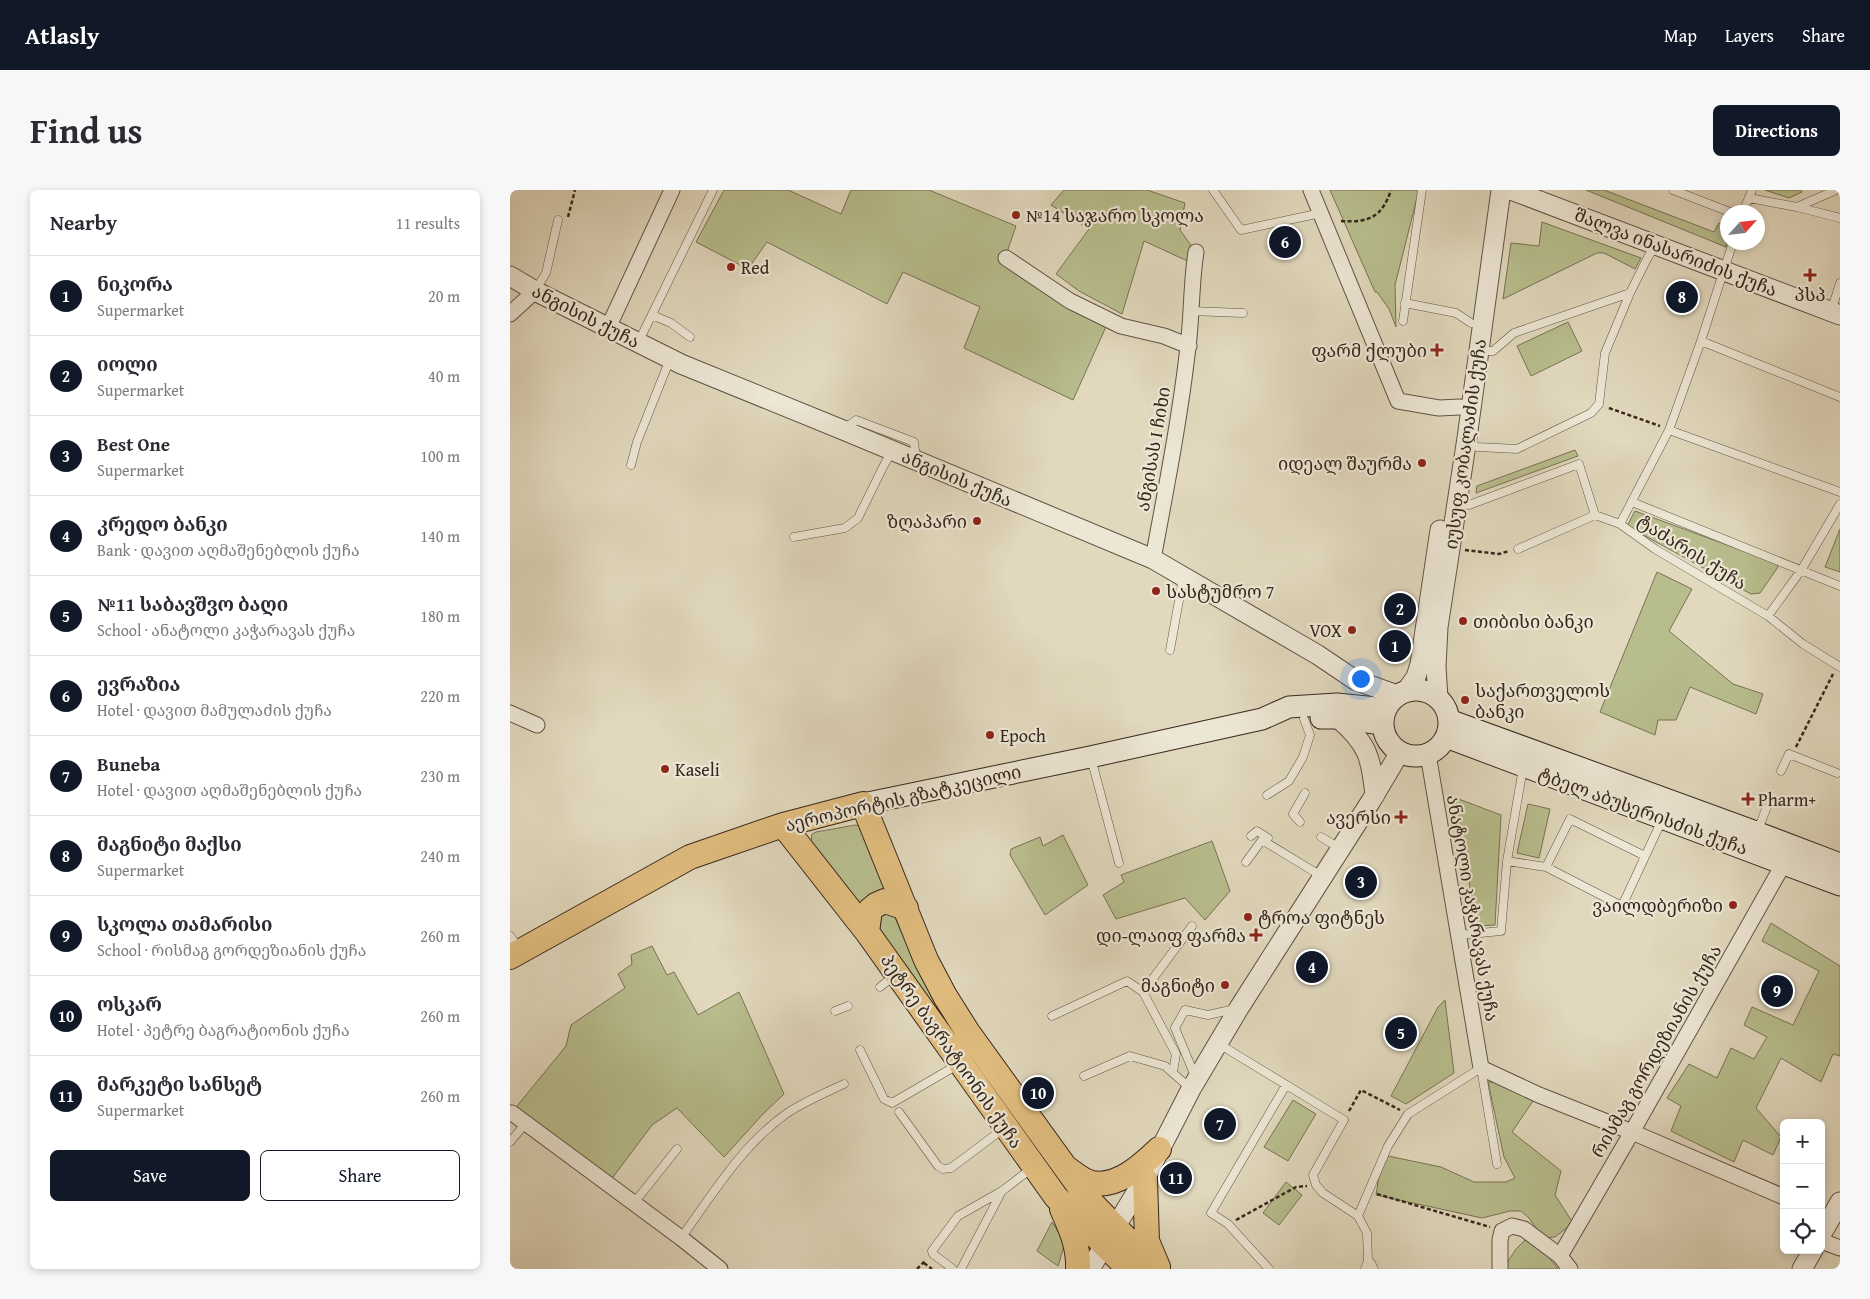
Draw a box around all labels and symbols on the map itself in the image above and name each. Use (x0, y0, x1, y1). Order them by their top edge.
street label: შალვა ინასარიძის ქუჩა (1571, 201, 1781, 303)
place label: №14 საჯარო სკოლა (1026, 202, 1204, 229)
north arrow (1720, 205, 1765, 250)
marker: №14 საჯარო სკოლა (1010, 209, 1022, 221)
pin: 6 (1269, 223, 1301, 261)
place label: Red (741, 254, 770, 281)
marker: Red (725, 261, 737, 273)
marker: პსპ (1804, 269, 1816, 281)
street label: ანგისის ქუჩა (527, 277, 645, 355)
pin: 8 (1666, 278, 1698, 316)
place label: პსპ (1794, 281, 1826, 308)
place label: ფარმ ქლუბი (1311, 337, 1427, 364)
street label: იუსუფ კობალაძის ქუჩა (1437, 337, 1493, 551)
marker: ფარმ ქლუბი (1431, 344, 1443, 356)
street label: ანგისას I ჩიხი (1129, 384, 1177, 514)
street label: ანგისის ქუჩა (898, 443, 1016, 513)
place label: იდეალ შაურმა (1278, 450, 1412, 477)
marker: იდეალ შაურმა (1416, 457, 1428, 469)
place label: ზღაპარი (887, 508, 967, 535)
street label: ტაძარის ქუჩა (1632, 508, 1752, 596)
marker: ზღაპარი (971, 515, 983, 527)
place label: სასტუმრო 7 (1166, 578, 1274, 605)
marker: სასტუმრო 7 (1150, 585, 1162, 597)
pin: 2 (1384, 590, 1416, 628)
place label: თიბისი ბანკი (1473, 608, 1594, 635)
marker: თიბისი ბანკი (1457, 615, 1469, 627)
place label: VOX (1309, 617, 1342, 644)
marker: VOX (1346, 624, 1358, 636)
pin: 1 (1379, 627, 1411, 665)
your location (1348, 666, 1374, 692)
place label: საქართველოს ბანკი (1475, 677, 1610, 725)
marker: საქართველოს ბანკი (1459, 694, 1471, 706)
place label: Epoch (1000, 722, 1046, 749)
marker: Epoch (984, 729, 996, 741)
place label: Kaseli (675, 756, 720, 783)
street label: აეროპორტის გზატკეცილი (782, 758, 1024, 838)
street label: ტბელ აბუსერისძის ქუჩა (1534, 760, 1752, 862)
marker: Kaseli (659, 763, 671, 775)
place label: Pharm+ (1758, 786, 1816, 813)
street label: ანატოლი კაჭარავას ქუჩა (1440, 793, 1506, 1023)
marker: Pharm+ (1742, 793, 1754, 805)
place label: ავერსი (1326, 804, 1391, 831)
marker: ავერსი (1395, 811, 1407, 823)
pin: 3 (1345, 863, 1377, 901)
place label: ვაილდბერიზი (1592, 892, 1723, 919)
marker: ვაილდბერიზი (1727, 899, 1739, 911)
place label: ტროა ფიტნეს (1258, 904, 1385, 931)
marker: ტროა ფიტნეს (1242, 911, 1254, 923)
place label: დი-ლაიფ ფარმა (1096, 922, 1246, 949)
marker: დი-ლაიფ ფარმა (1250, 929, 1262, 941)
street label: რისმაგ გორდეზიანის ქუჩა (1584, 939, 1728, 1163)
street label: პეტრე ბაგრატიონის ქუჩა (874, 948, 1030, 1154)
pin: 4 (1296, 948, 1328, 986)
place label: მაგნიტი (1141, 972, 1215, 999)
pin: 9 (1761, 972, 1793, 1010)
marker: მაგნიტი (1219, 979, 1231, 991)
pin: 5 (1385, 1014, 1417, 1052)
pin: 10 (1022, 1074, 1054, 1112)
pin: 7 (1204, 1105, 1236, 1143)
pin: 11 (1160, 1159, 1192, 1197)

